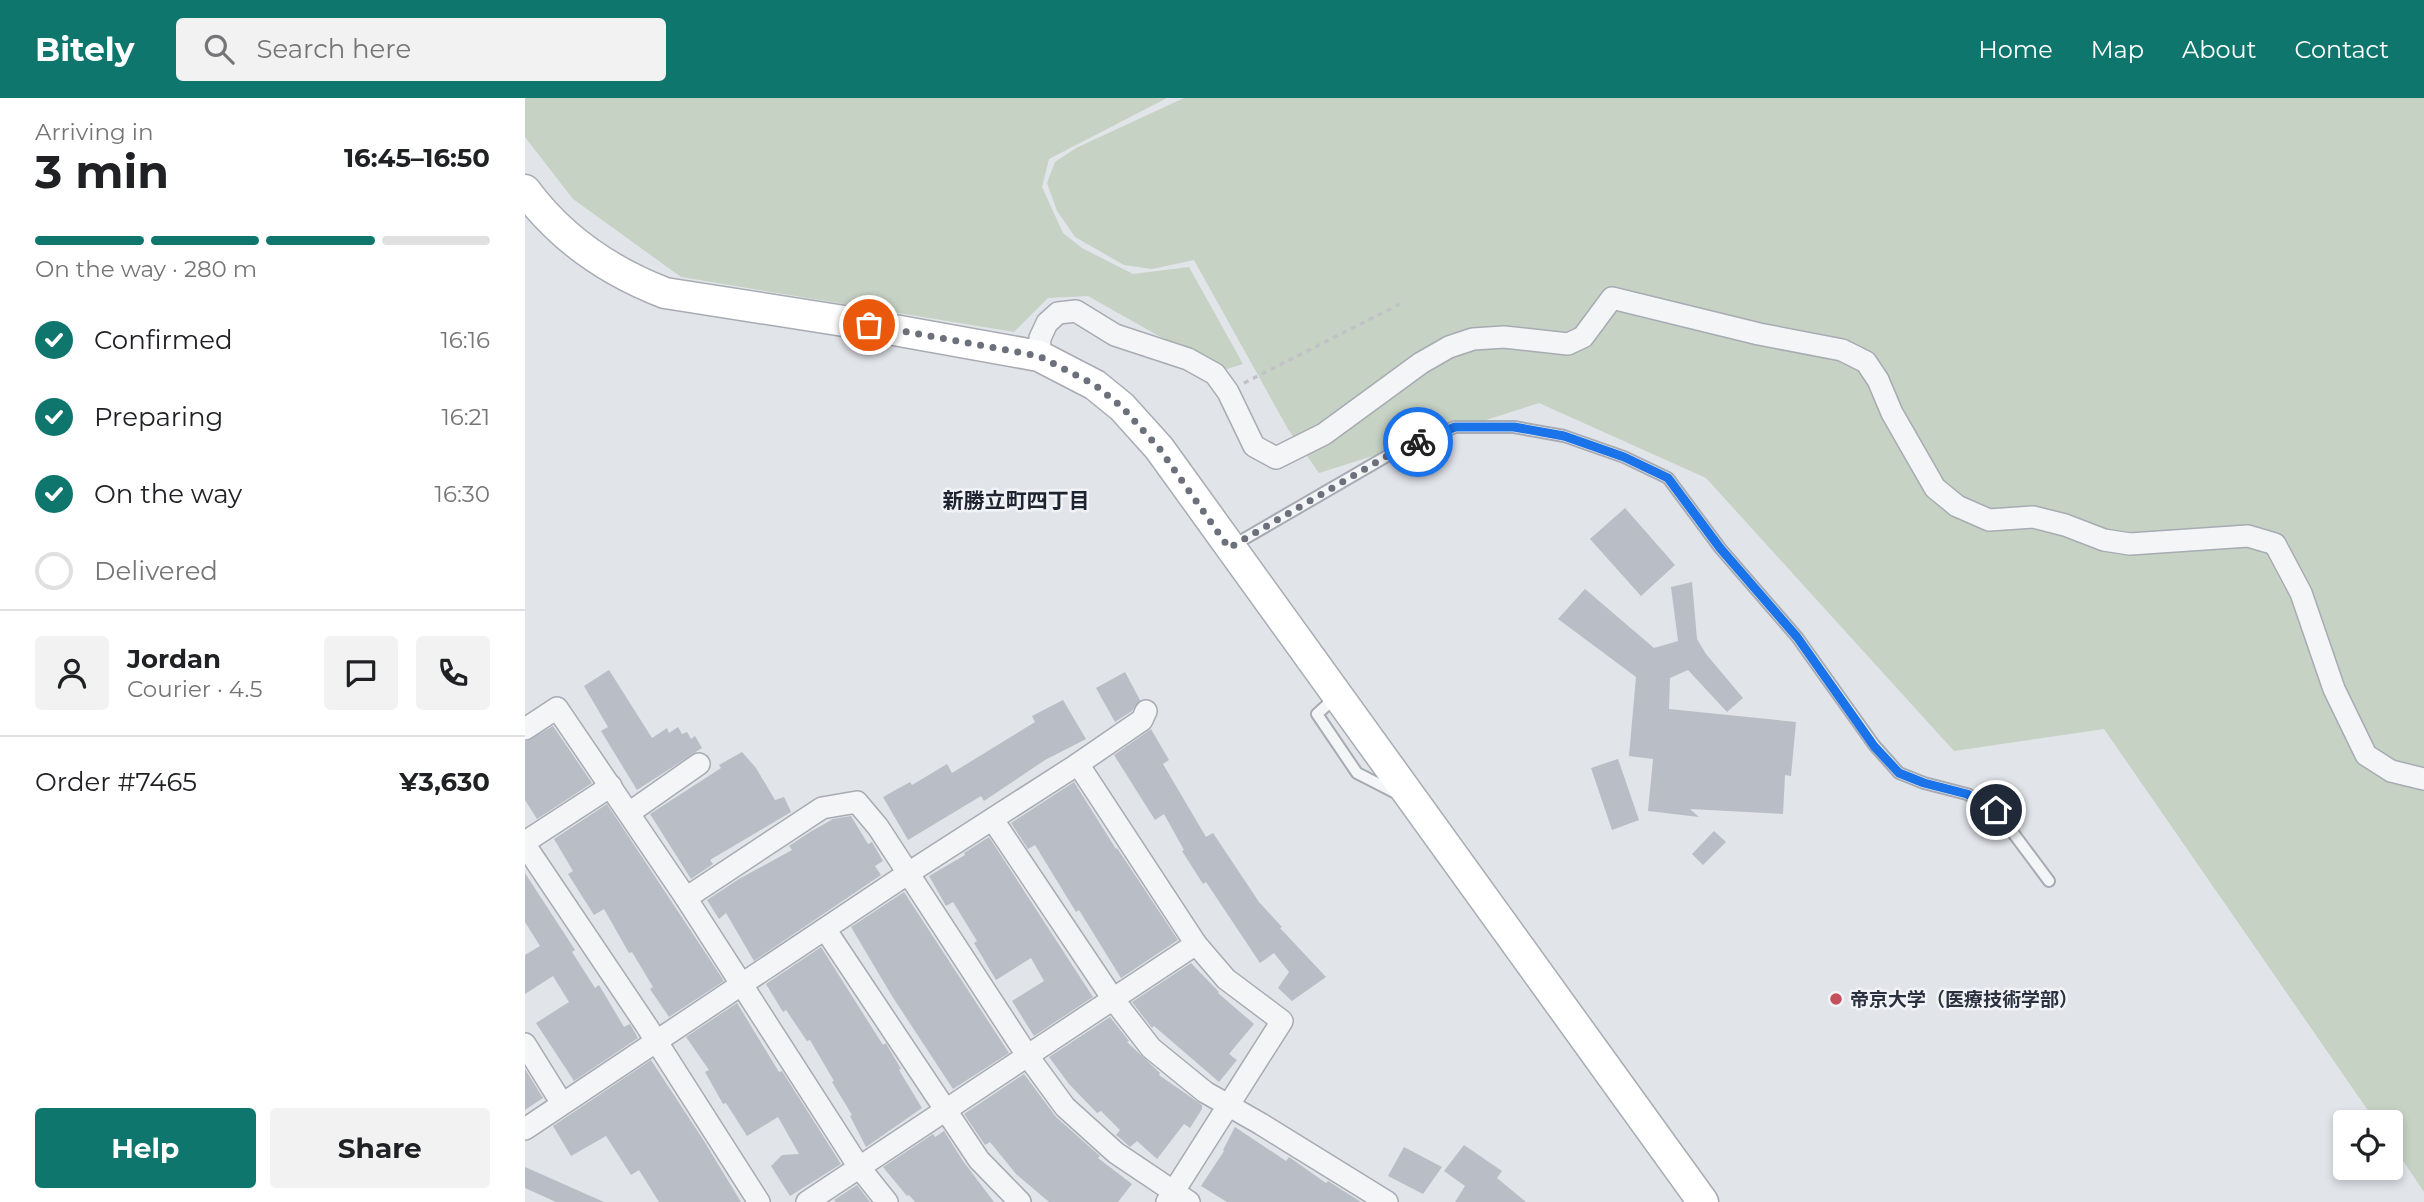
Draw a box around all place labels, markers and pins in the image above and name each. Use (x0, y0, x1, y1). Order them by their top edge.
pin (839, 295, 899, 355)
pin (1966, 780, 2026, 840)
place label: 帝京大学（医療技術学部） (1850, 988, 2078, 1011)
marker: 帝京大学（医療技術学部） (1828, 991, 1844, 1007)

